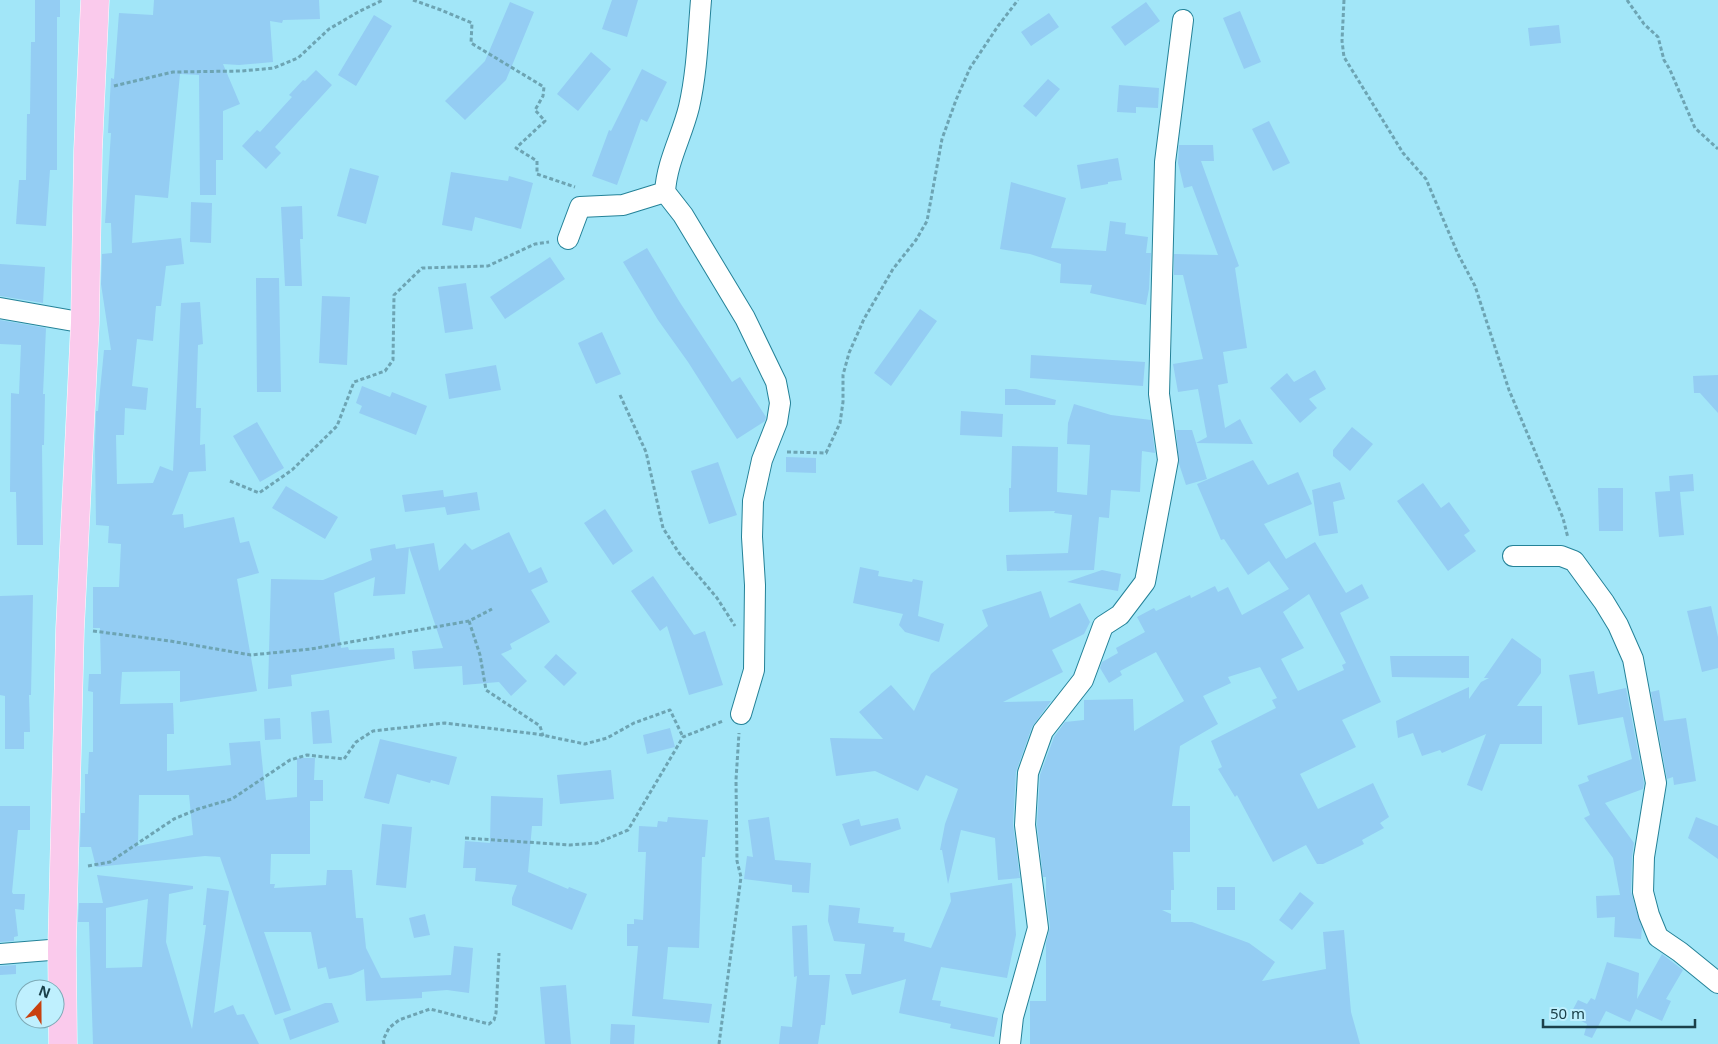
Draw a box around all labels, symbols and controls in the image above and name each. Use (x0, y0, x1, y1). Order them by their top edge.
north arrow (15, 979, 65, 1029)
text: N (36, 980, 54, 1002)
scale bar (1543, 996, 1696, 1028)
text: 50 m (1550, 1003, 1585, 1023)

